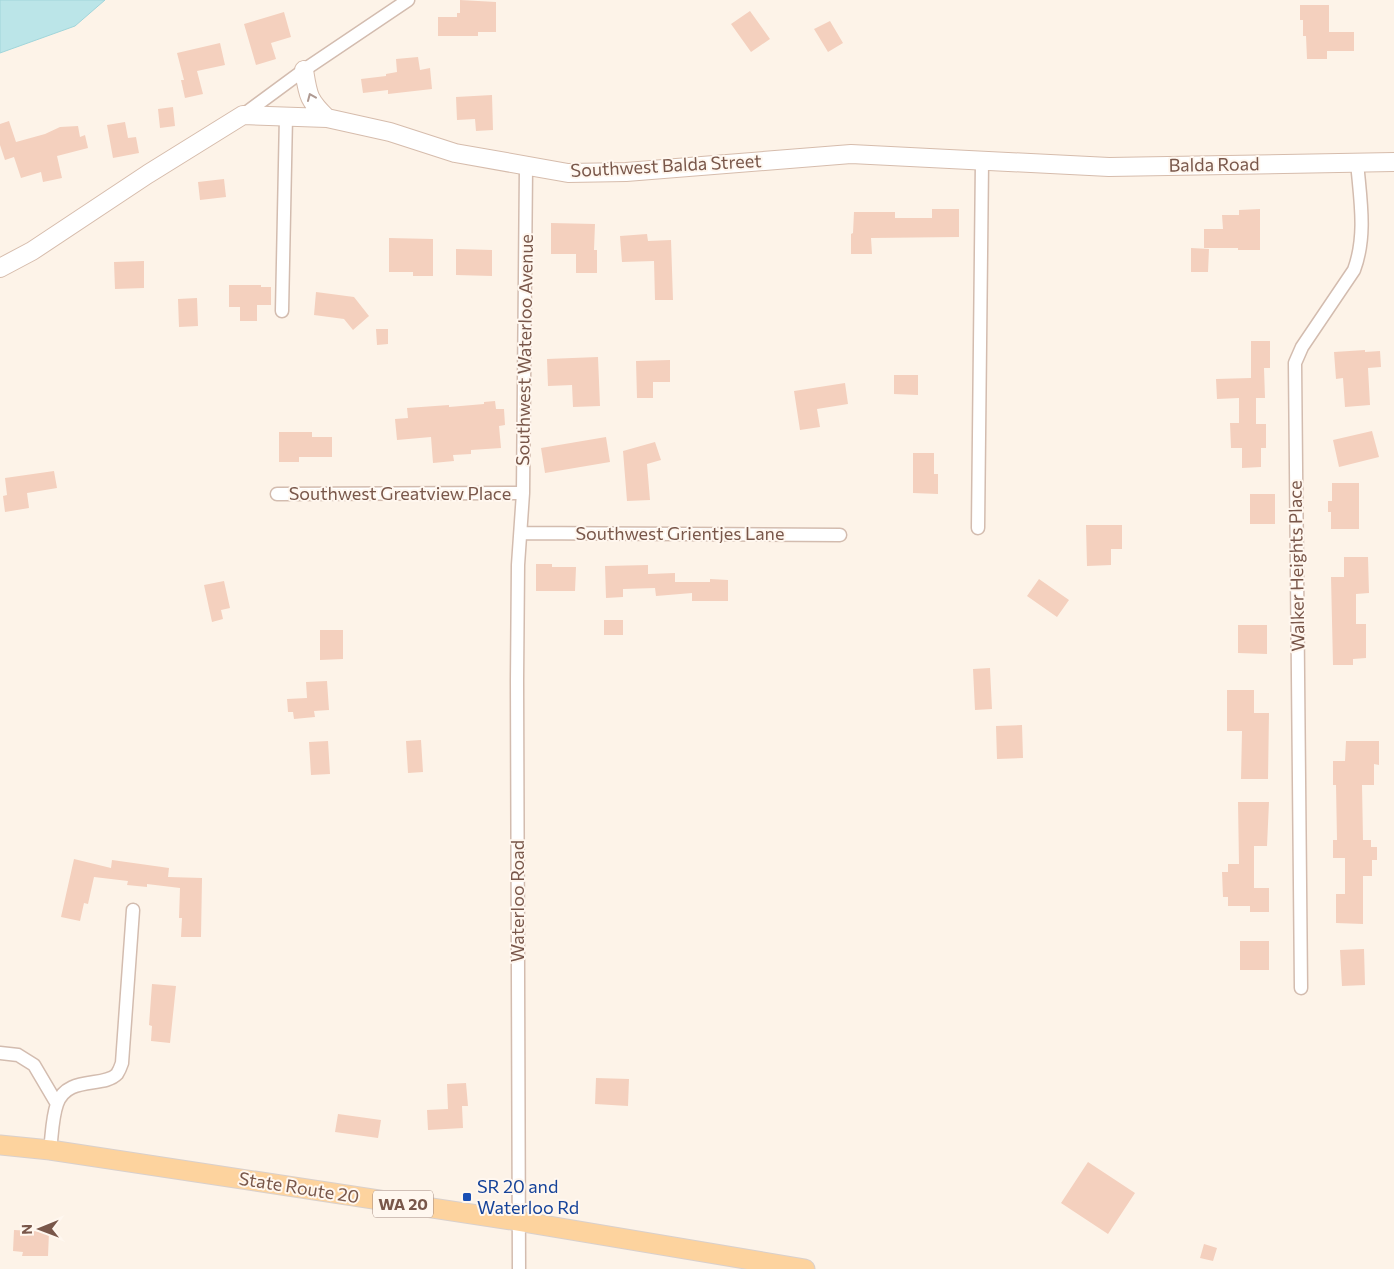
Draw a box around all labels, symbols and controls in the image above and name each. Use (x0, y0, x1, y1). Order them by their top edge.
one-way arrow (307, 93, 317, 102)
street label: Southwest Balda Street (570, 149, 762, 181)
street label: Balda Road (1168, 152, 1260, 176)
street label: Southwest Waterloo Avenue (511, 234, 537, 466)
street label: Walker Heights Place (1284, 480, 1308, 652)
street label: Southwest Greatview Place (289, 482, 511, 504)
street label: Southwest Grientjes Lane (576, 522, 784, 544)
street label: Waterloo Road (506, 840, 528, 962)
street label: State Route 20 (237, 1167, 361, 1207)
place label: SR 20 and Waterloo Rd (477, 1175, 579, 1218)
road number: WA 20 (373, 1190, 433, 1218)
marker: SR 20 and Waterloo Rd (461, 1191, 473, 1203)
north arrow (15, 1204, 65, 1254)
text: N (18, 1224, 35, 1235)

